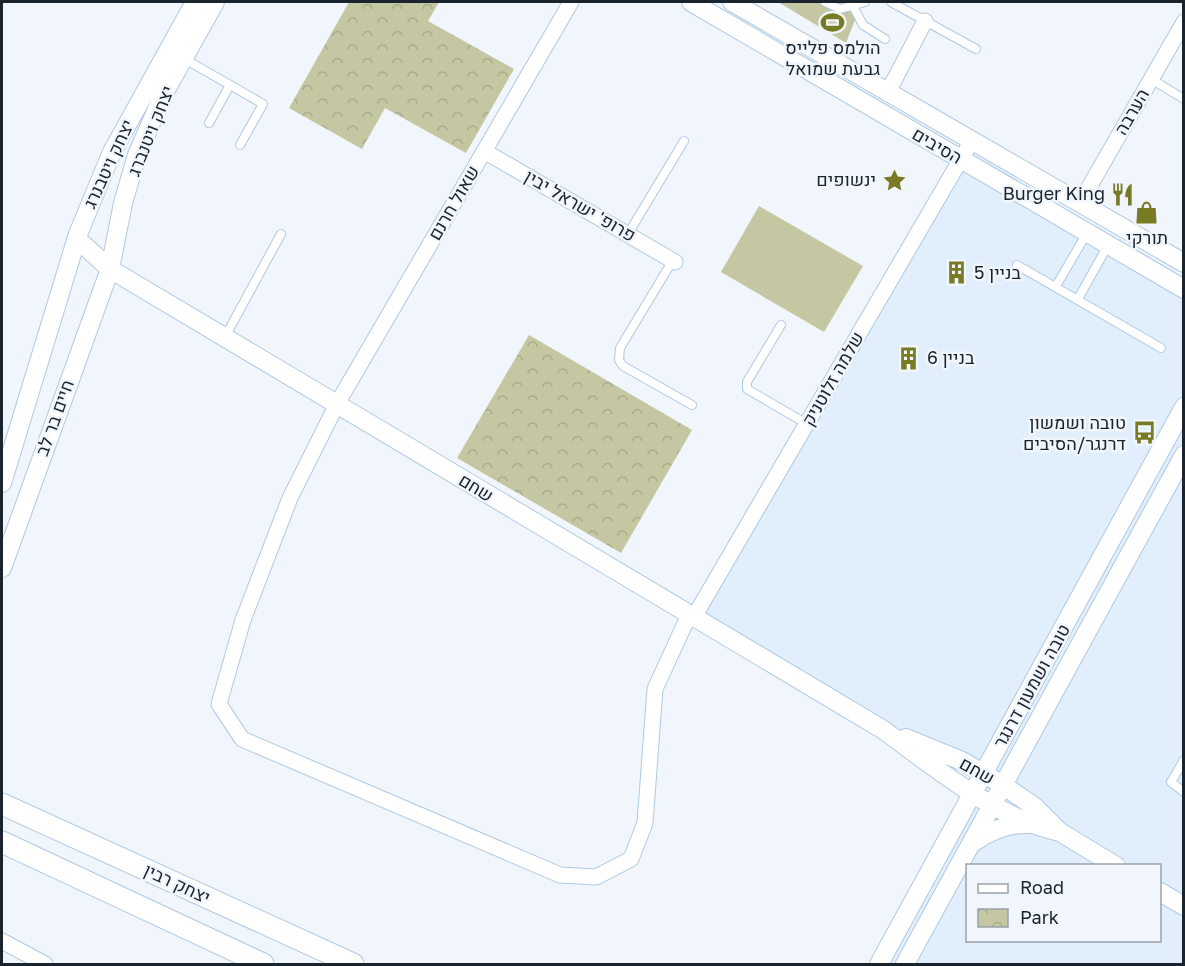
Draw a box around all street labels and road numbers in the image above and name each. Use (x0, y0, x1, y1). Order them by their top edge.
street label: יצחק ויטנברג (122, 82, 178, 179)
street label: הערבה (1109, 84, 1153, 139)
street label: יצחק ויטבנרג (78, 116, 138, 212)
street label: הסיבים (909, 122, 966, 168)
street label: שאול חרנם (423, 161, 483, 244)
street label: פרופ' ישראל יבין (521, 164, 640, 246)
street label: שלמה זלוטניק (796, 327, 868, 430)
street label: חיים בר לב (30, 377, 78, 459)
street label: שחם (455, 468, 498, 506)
street label: טובה ושמעון דרנגר (988, 620, 1074, 751)
street label: שחם (956, 752, 999, 789)
street label: יצחק רבין (141, 858, 214, 908)

